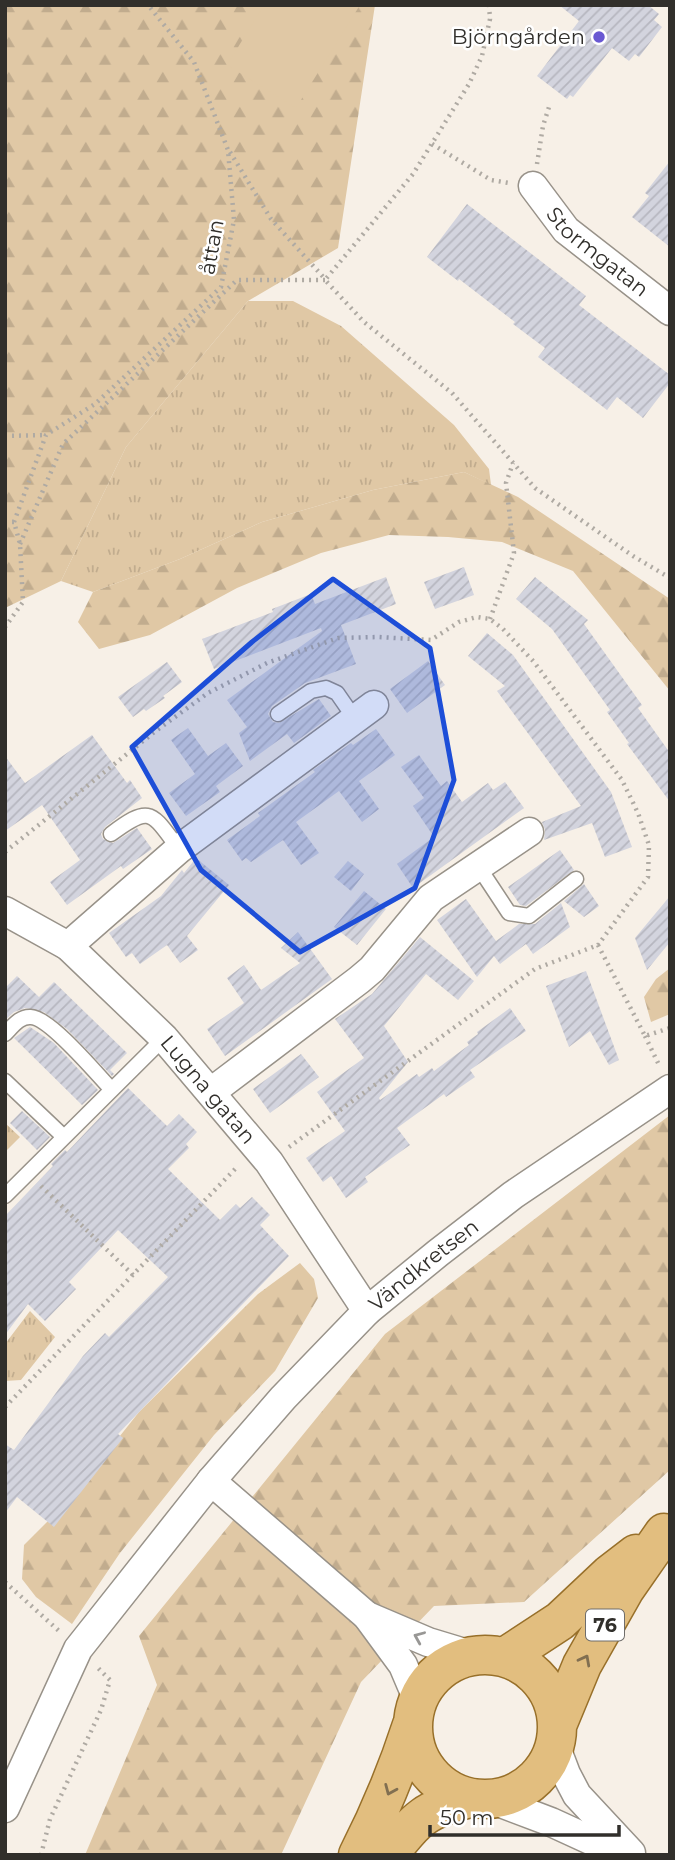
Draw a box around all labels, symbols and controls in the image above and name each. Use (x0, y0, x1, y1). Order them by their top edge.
place label: Björngården (452, 24, 585, 49)
marker: Björngården (591, 29, 607, 45)
street label: Stormgatan (541, 202, 654, 302)
street label: åttan (194, 217, 229, 276)
street label: Lugna gatan (155, 1030, 261, 1149)
street label: Vändkretsen (364, 1213, 483, 1316)
road number: 76 (586, 1610, 624, 1640)
one-way arrow (413, 1632, 425, 1646)
one-way arrow (577, 1655, 590, 1667)
one-way arrow (384, 1783, 398, 1795)
scale bar (430, 1794, 619, 1838)
text: 50 m (440, 1805, 494, 1830)

